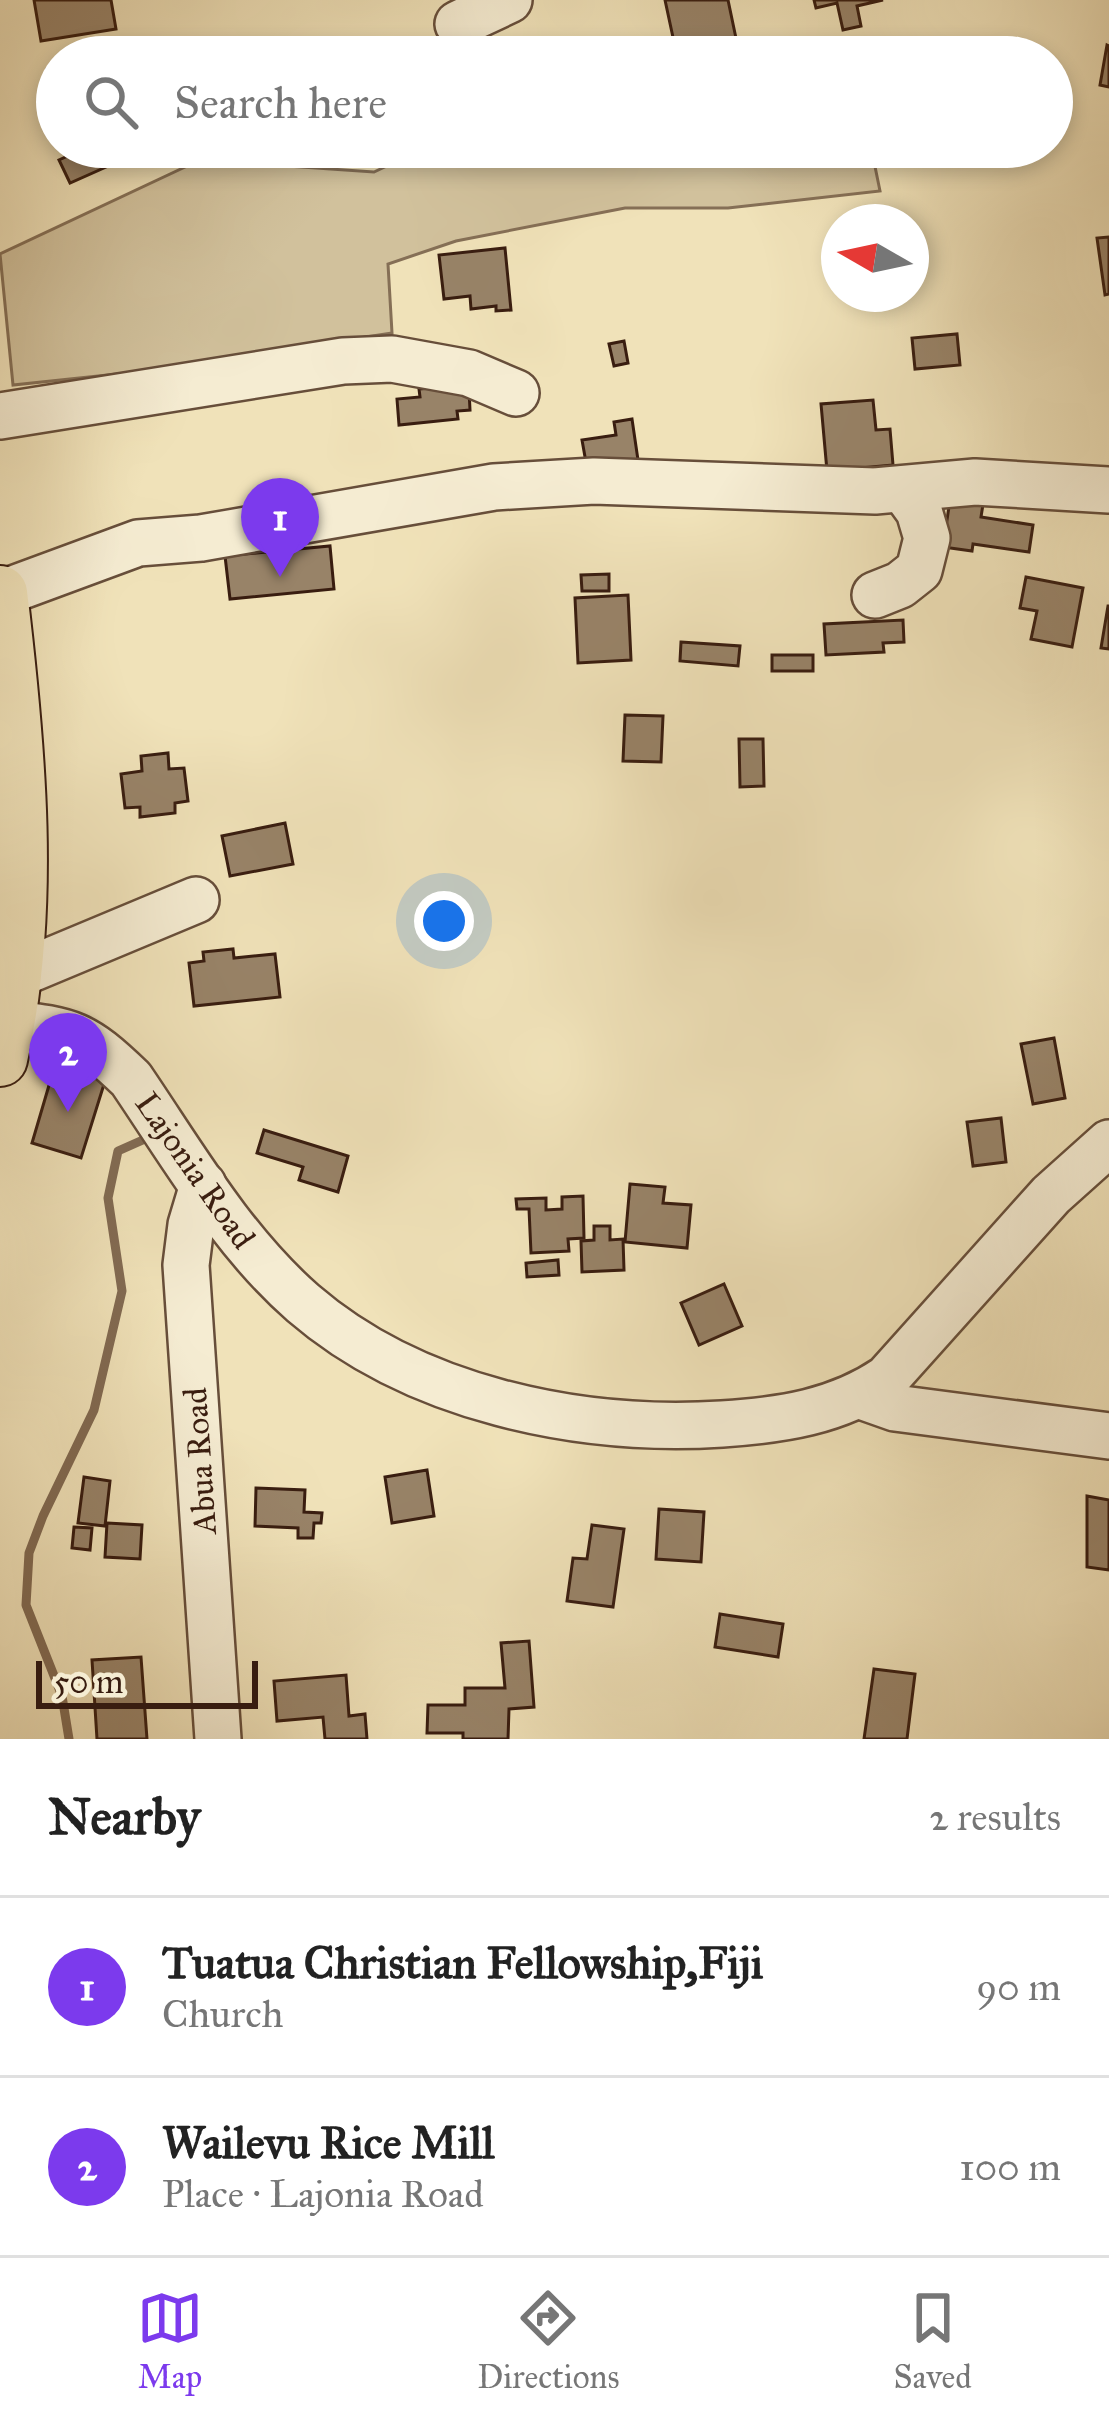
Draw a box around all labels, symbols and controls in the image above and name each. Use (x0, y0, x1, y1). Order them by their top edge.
search box (36, 36, 1073, 168)
icon: search (78, 69, 144, 135)
text: Search here (174, 75, 387, 130)
north arrow (821, 204, 929, 312)
pin: 1 (241, 478, 319, 577)
your location (414, 891, 474, 951)
pin: 2 (29, 1013, 107, 1112)
street label: Lajonia Road (127, 1085, 264, 1257)
street label: Abua Road (175, 1386, 225, 1538)
scale bar (36, 1655, 258, 1708)
text: 50 m (54, 1662, 123, 1702)
text: Nearby (48, 1786, 200, 1848)
text: 2 results (929, 1793, 1061, 1841)
text: Tuatua Christian Fellowship,Fiji (162, 1935, 763, 1990)
text: 1 (79, 1963, 95, 2011)
text: 90 m (976, 1963, 1061, 2011)
text: Church (162, 1990, 283, 2038)
text: Wailevu Rice Mill (162, 2115, 494, 2170)
text: 2 (77, 2143, 97, 2191)
text: 100 m (959, 2143, 1061, 2191)
text: Place · Lajonia Road (162, 2170, 484, 2218)
tab: Map (137, 2285, 203, 2397)
tab: Directions (477, 2285, 619, 2397)
tab: Saved (894, 2285, 972, 2397)

